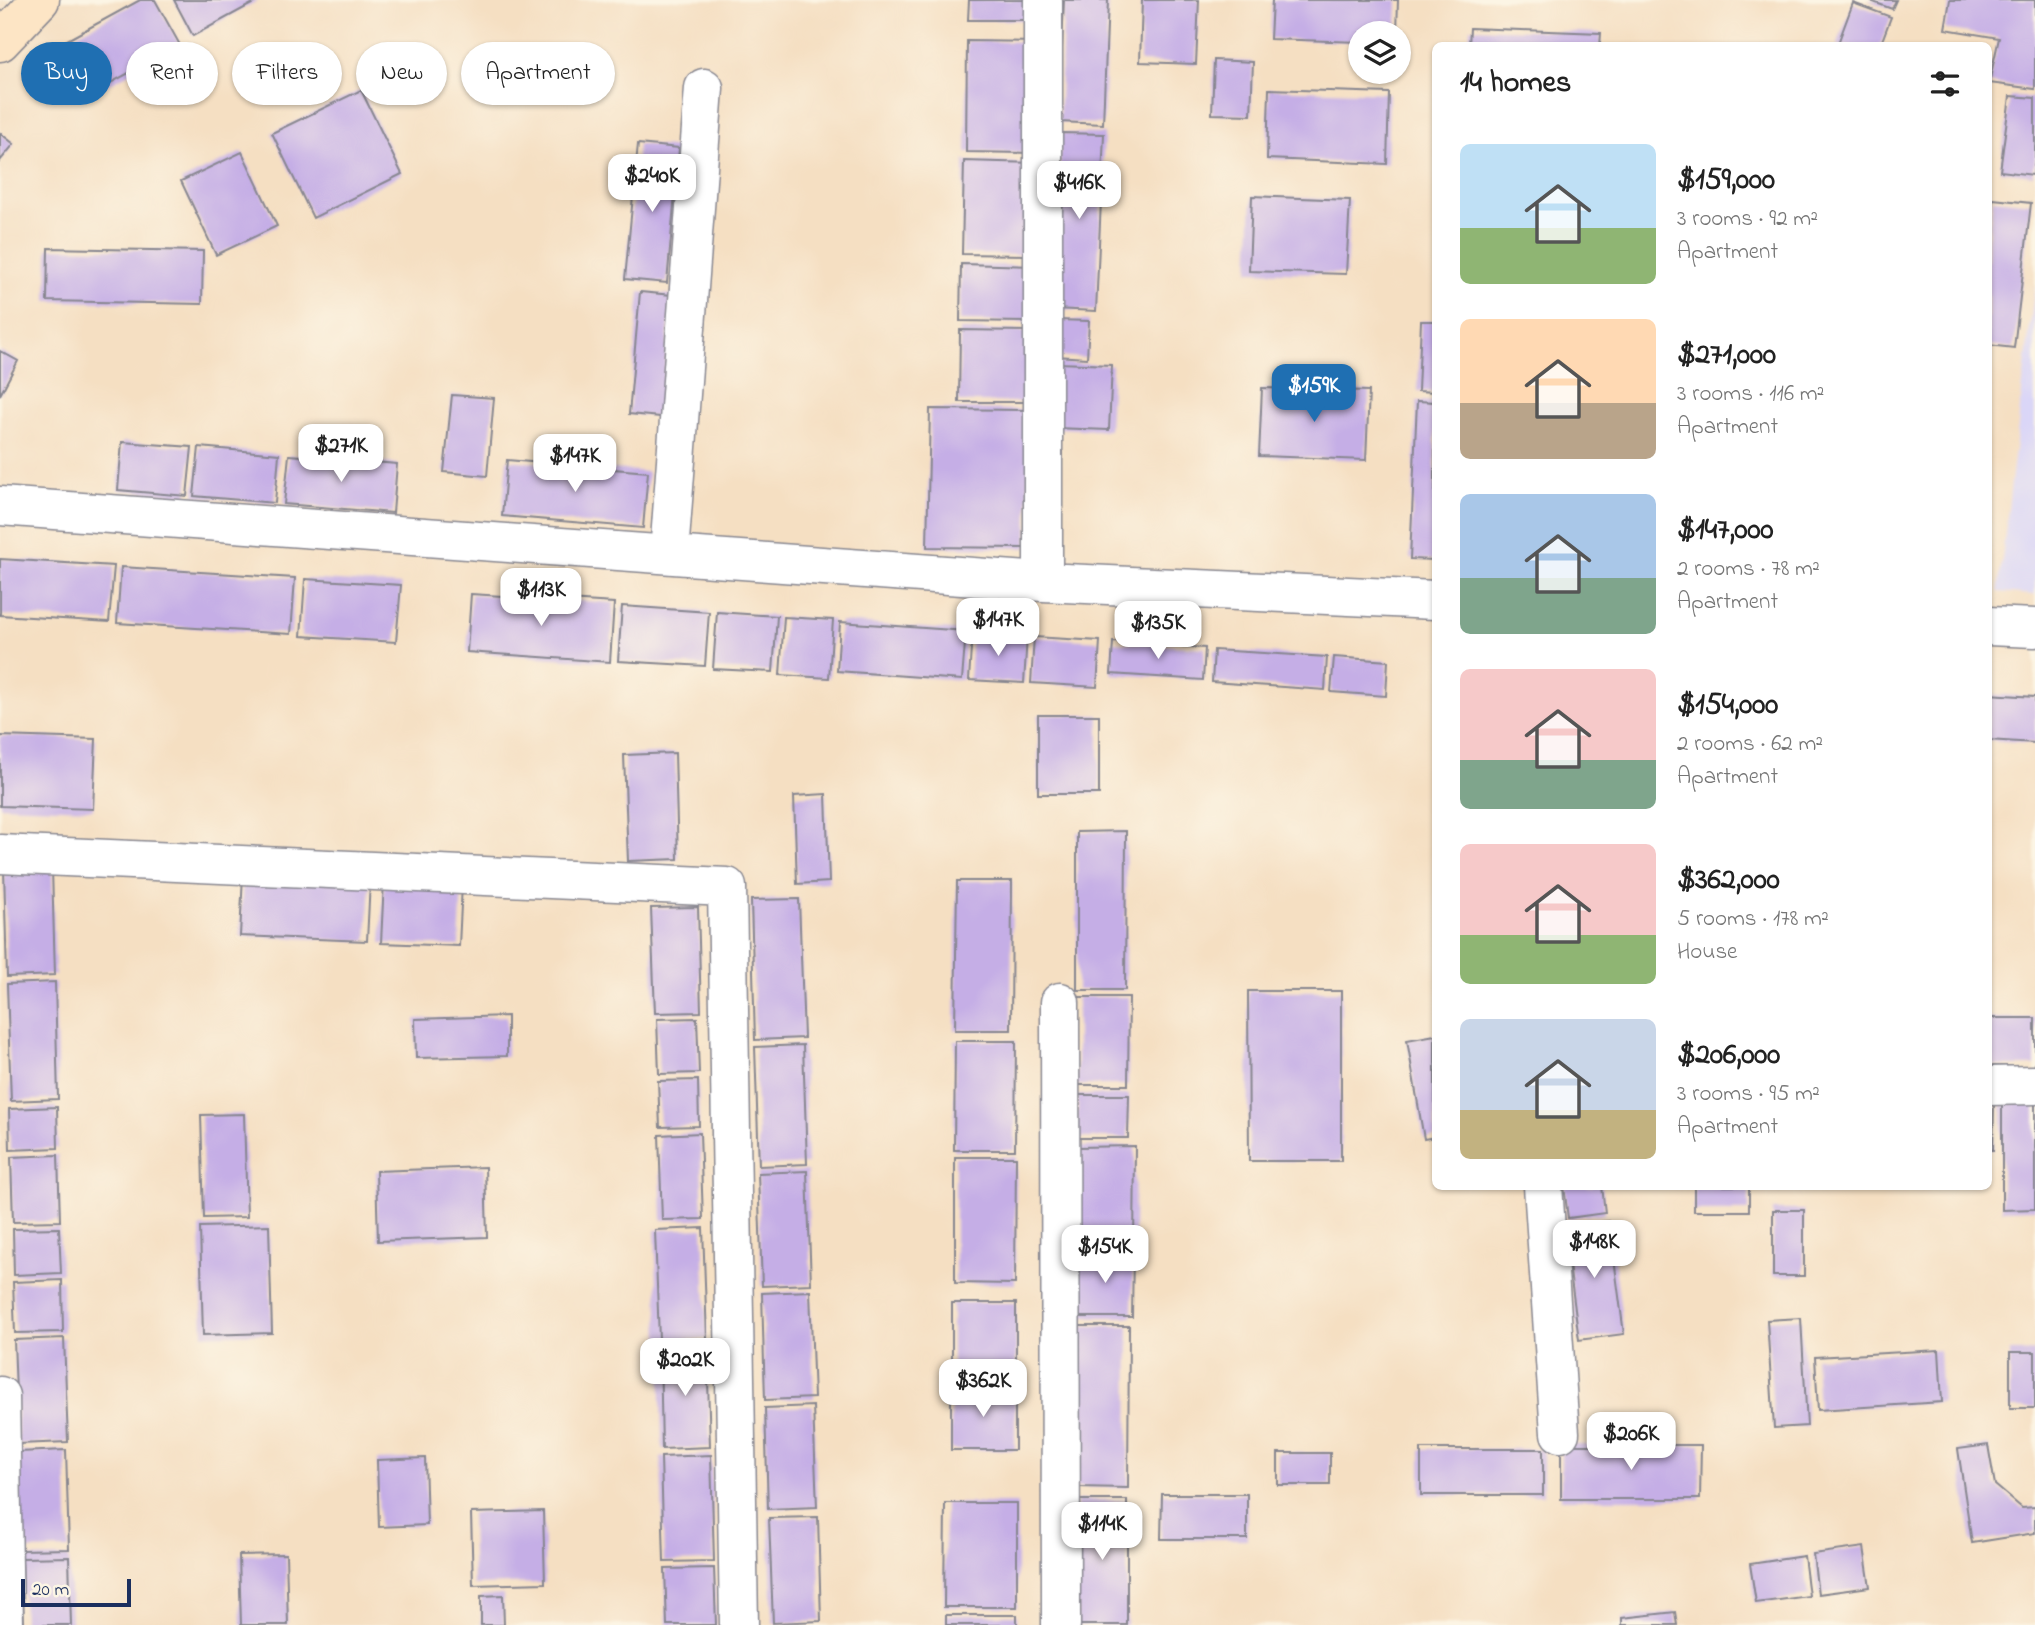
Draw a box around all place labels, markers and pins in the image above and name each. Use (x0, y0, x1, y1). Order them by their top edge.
pin: $240K (603, 154, 701, 214)
pin: $416K (1030, 162, 1128, 221)
pin: $159K (1265, 364, 1363, 424)
pin: $271K (292, 424, 390, 484)
pin: $147K (526, 434, 624, 494)
pin: $113K (492, 568, 590, 628)
pin: $147K (949, 598, 1047, 658)
pin: $135K (1109, 602, 1207, 661)
pin: $148K (1545, 1220, 1643, 1280)
pin: $154K (1056, 1226, 1154, 1285)
pin: $202K (636, 1338, 734, 1398)
pin: $362K (934, 1360, 1032, 1419)
pin: $206K (1582, 1412, 1680, 1472)
pin: $114K (1053, 1502, 1151, 1562)

